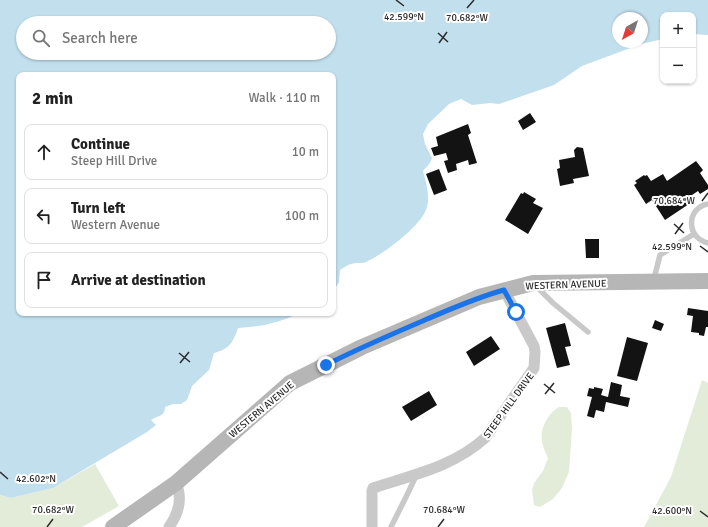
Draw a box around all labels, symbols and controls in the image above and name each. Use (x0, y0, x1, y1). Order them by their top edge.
text: 42.599°N (384, 11, 424, 23)
text: 70.682°W (446, 12, 488, 24)
north arrow (612, 12, 648, 48)
map controls (660, 12, 696, 84)
button: + (660, 12, 696, 48)
search box (16, 16, 336, 60)
icon: search (30, 27, 52, 49)
text: Search here (62, 29, 138, 47)
button: − (660, 48, 696, 84)
text: 2 min (32, 88, 73, 109)
text: Walk · 110 m (249, 90, 320, 106)
text: Continue (71, 135, 130, 153)
icon: ahead (33, 141, 55, 163)
text: 10 m (292, 144, 319, 160)
text: Steep Hill Drive (71, 153, 157, 169)
text: 70.684°W (653, 195, 695, 207)
text: Turn left (71, 199, 125, 217)
icon: left (33, 205, 55, 227)
text: 100 m (285, 208, 319, 224)
text: Western Avenue (71, 217, 160, 233)
text: 42.599°N (652, 241, 692, 253)
icon: arrive (33, 269, 55, 291)
text: Arrive at destination (71, 271, 206, 289)
street label: WESTERN AVENUE (525, 278, 607, 292)
route start (507, 303, 525, 321)
route end (317, 356, 335, 374)
street label: STEEP HILL DRIVE (481, 370, 537, 441)
street label: WESTERN AVENUE (227, 379, 297, 440)
text: 42.602°N (16, 473, 56, 485)
text: 70.682°W (32, 504, 74, 516)
text: 70.684°W (423, 504, 465, 516)
text: 42.600°N (652, 505, 692, 517)

